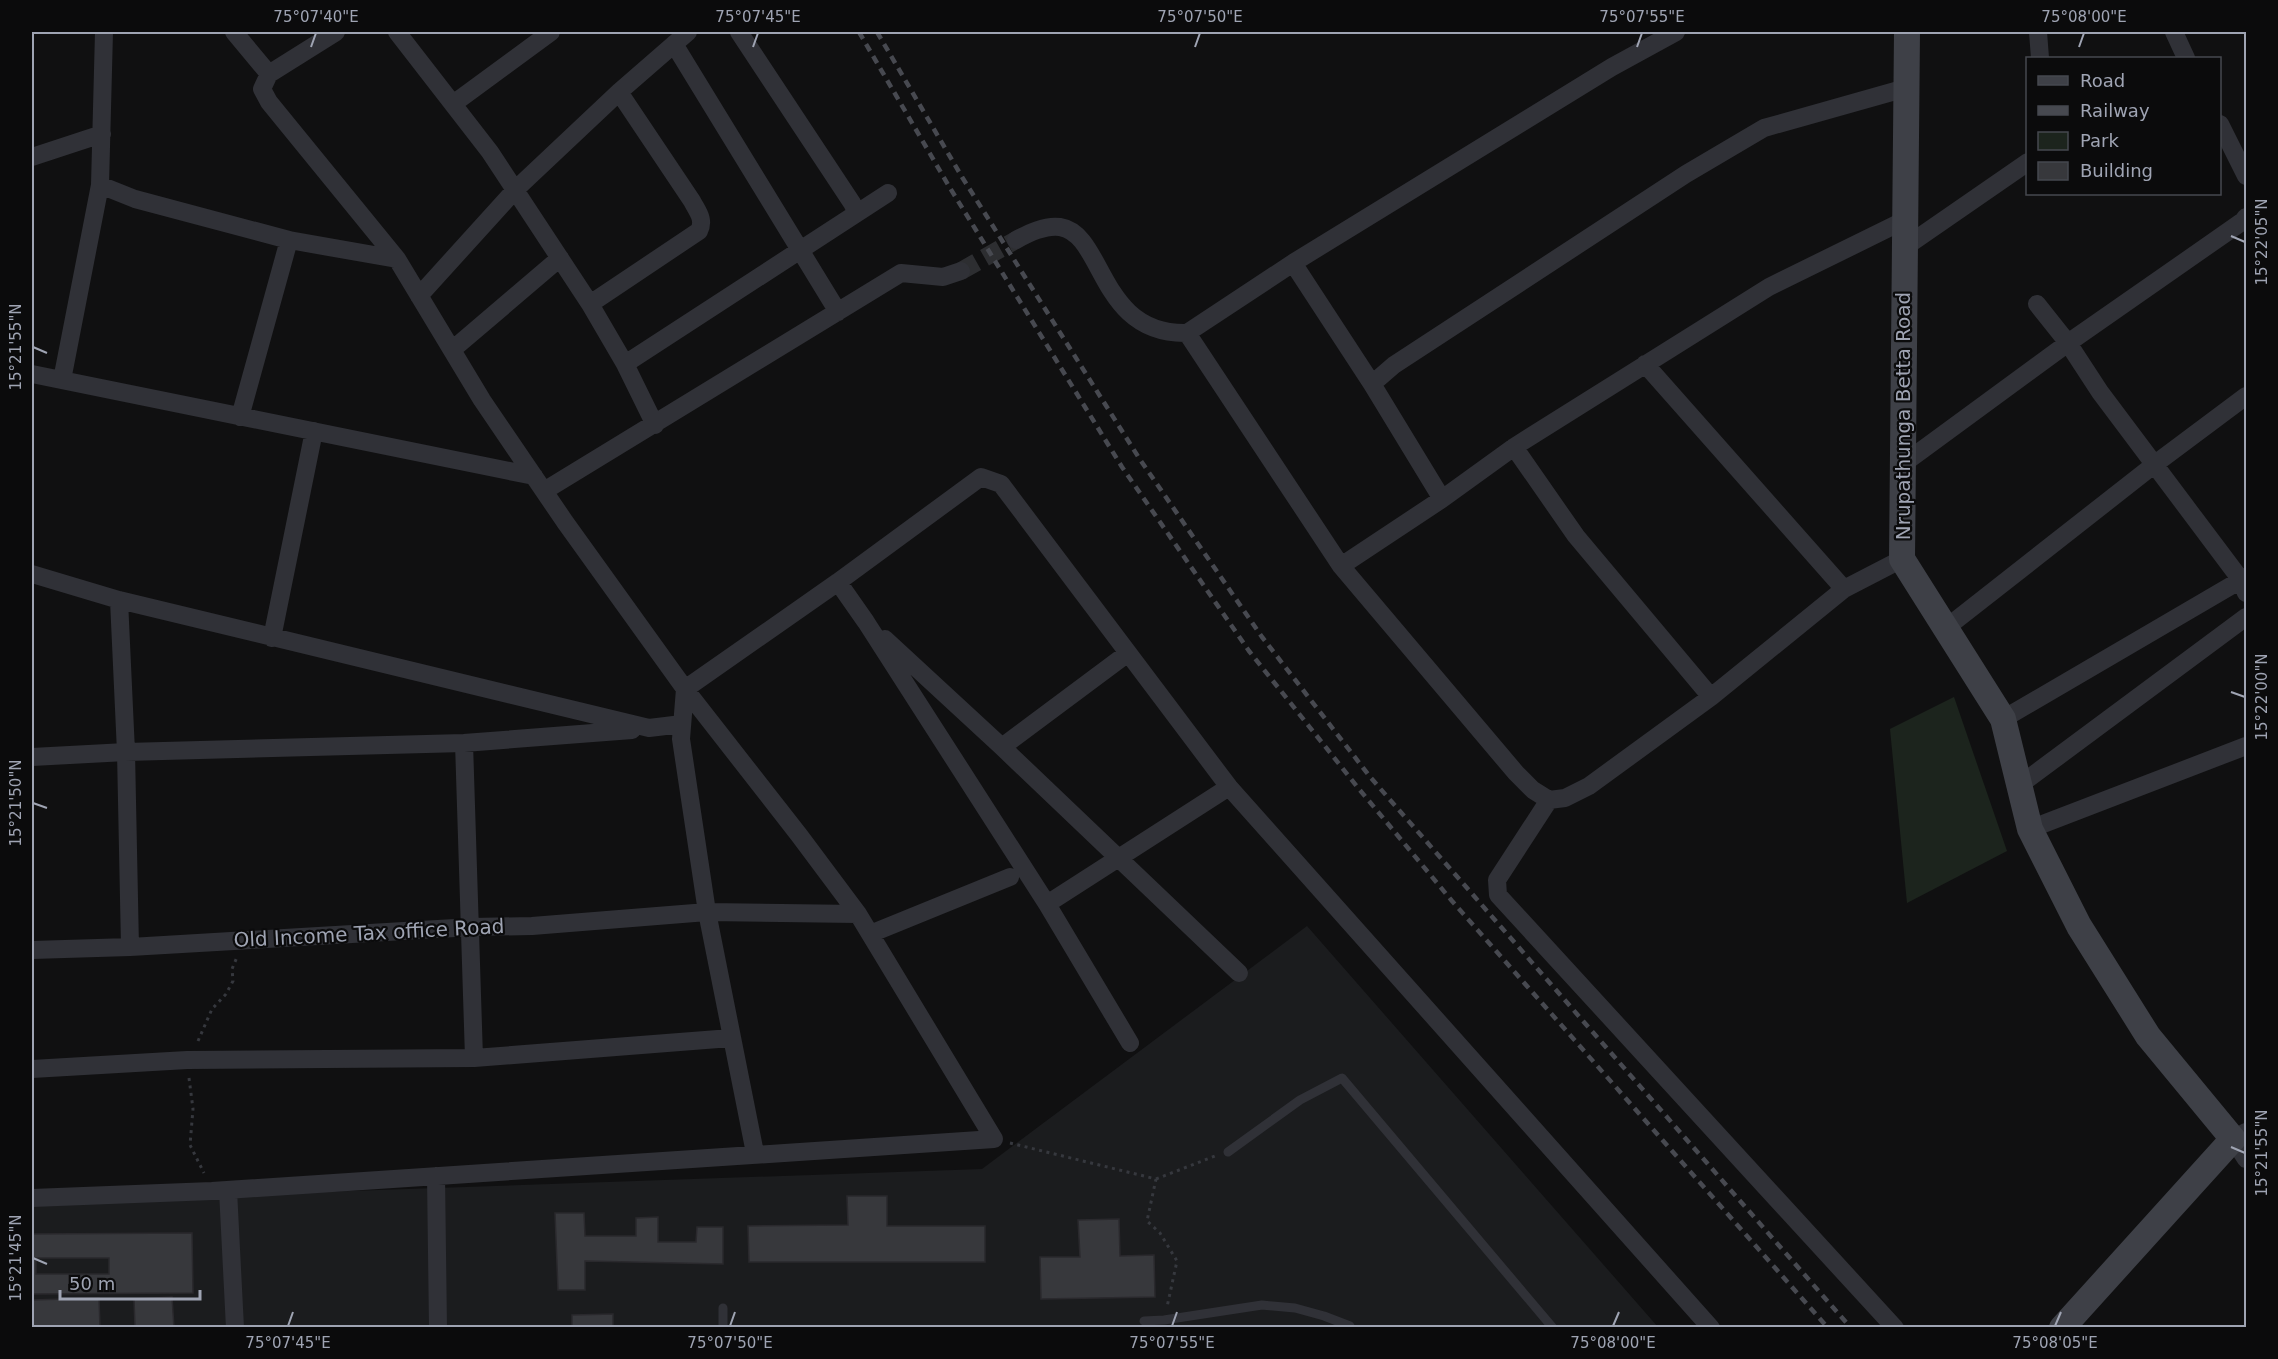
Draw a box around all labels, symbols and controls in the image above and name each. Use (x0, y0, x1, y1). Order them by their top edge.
text: 75°07'40"E (273, 8, 359, 26)
text: 75°07'45"E (715, 8, 801, 26)
text: 75°07'50"E (1157, 8, 1243, 26)
text: 75°07'55"E (1599, 8, 1685, 26)
text: 75°08'00"E (2041, 8, 2127, 26)
legend (2026, 57, 2221, 195)
text: Road (2080, 70, 2125, 91)
text: Railway (2080, 100, 2150, 121)
text: Park (2080, 130, 2119, 151)
text: Building (2080, 160, 2153, 181)
text: 15°22'05"N (2253, 198, 2271, 286)
street label: Nrupathunga Betta Road (1891, 292, 1915, 540)
text: 15°21'55"N (7, 303, 25, 391)
text: 15°22'00"N (2253, 653, 2271, 741)
text: 15°21'50"N (7, 759, 25, 847)
street label: Old Income Tax office Road (233, 914, 505, 952)
text: 15°21'55"N (2253, 1109, 2271, 1197)
text: 15°21'45"N (7, 1214, 25, 1302)
scale bar (60, 1263, 200, 1301)
text: 50 m (69, 1273, 115, 1294)
text: 75°07'45"E (245, 1334, 331, 1352)
text: 75°07'50"E (687, 1334, 773, 1352)
text: 75°07'55"E (1129, 1334, 1215, 1352)
text: 75°08'00"E (1570, 1334, 1656, 1352)
text: 75°08'05"E (2012, 1334, 2098, 1352)

